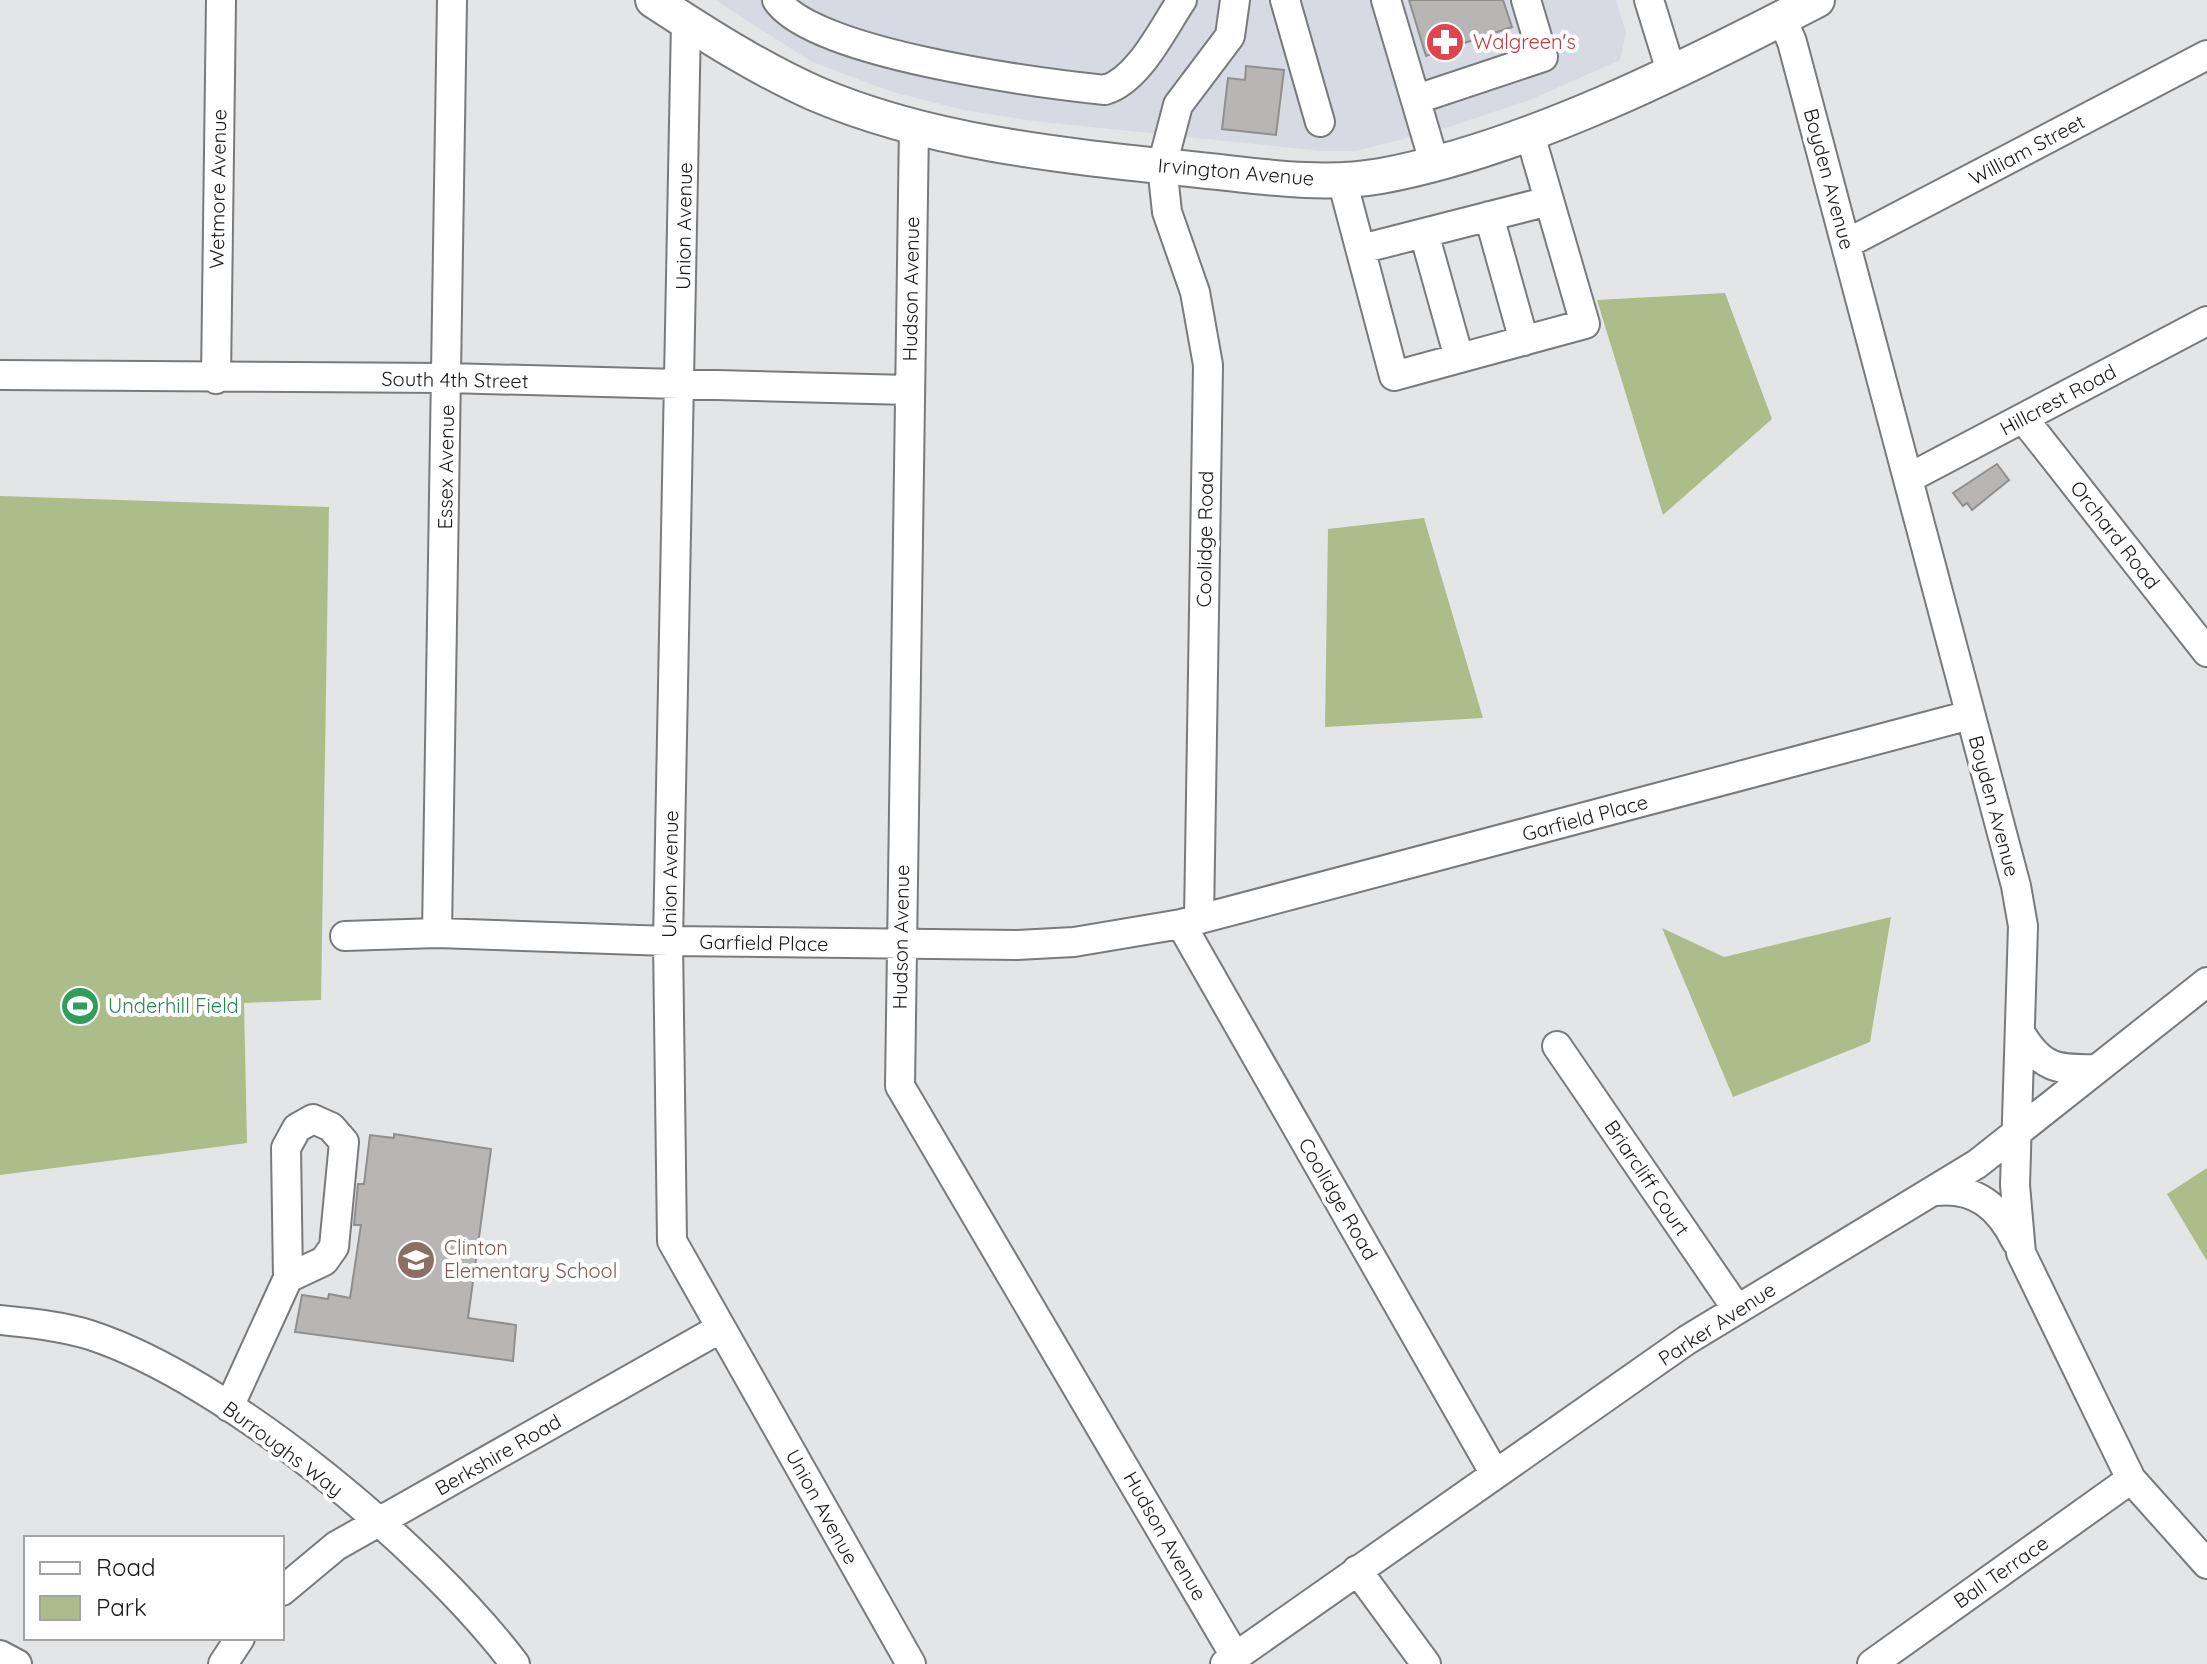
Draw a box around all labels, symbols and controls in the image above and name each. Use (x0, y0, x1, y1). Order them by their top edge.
pharmacy icon: Walgreen's (1424, 21, 1466, 63)
place label: Walgreen's (1473, 29, 1576, 54)
street label: Boyden Avenue (1799, 106, 1860, 252)
street label: William Street (1965, 108, 2089, 191)
street label: Wetmore Avenue (204, 109, 231, 269)
street label: Irvington Avenue (1157, 152, 1315, 191)
street label: Union Avenue (670, 162, 697, 290)
street label: Hudson Avenue (897, 216, 924, 362)
street label: Hillcrest Road (1995, 359, 2120, 441)
street label: South 4th Street (381, 366, 529, 393)
street label: Essex Avenue (432, 404, 459, 530)
street label: Coolidge Road (1191, 470, 1218, 608)
street label: Orchard Road (2065, 475, 2166, 594)
street label: Boyden Avenue (1964, 733, 2025, 879)
street label: Garfield Place (1519, 789, 1650, 846)
street label: Union Avenue (656, 810, 683, 938)
street label: Hudson Avenue (887, 864, 914, 1010)
street label: Garfield Place (699, 929, 829, 956)
sports icon: Underhill Field (59, 985, 101, 1027)
place label: Underhill Field (108, 993, 239, 1018)
street label: Briarcliff Court (1599, 1115, 1695, 1241)
street label: Coolidge Road (1293, 1133, 1383, 1264)
place label: Clinton Elementary School (444, 1235, 617, 1283)
school or university icon: Clinton Elementary School (395, 1239, 437, 1281)
street label: Parker Avenue (1653, 1276, 1780, 1371)
street label: Burroughs Way (218, 1395, 348, 1502)
street label: Berkshire Road (430, 1408, 565, 1501)
street label: Union Avenue (781, 1445, 864, 1569)
street label: Hudson Avenue (1118, 1467, 1212, 1605)
street label: Ball Terrace (1949, 1530, 2053, 1613)
legend (24, 1536, 284, 1640)
text: Road (96, 1552, 156, 1582)
text: Park (96, 1592, 147, 1622)

